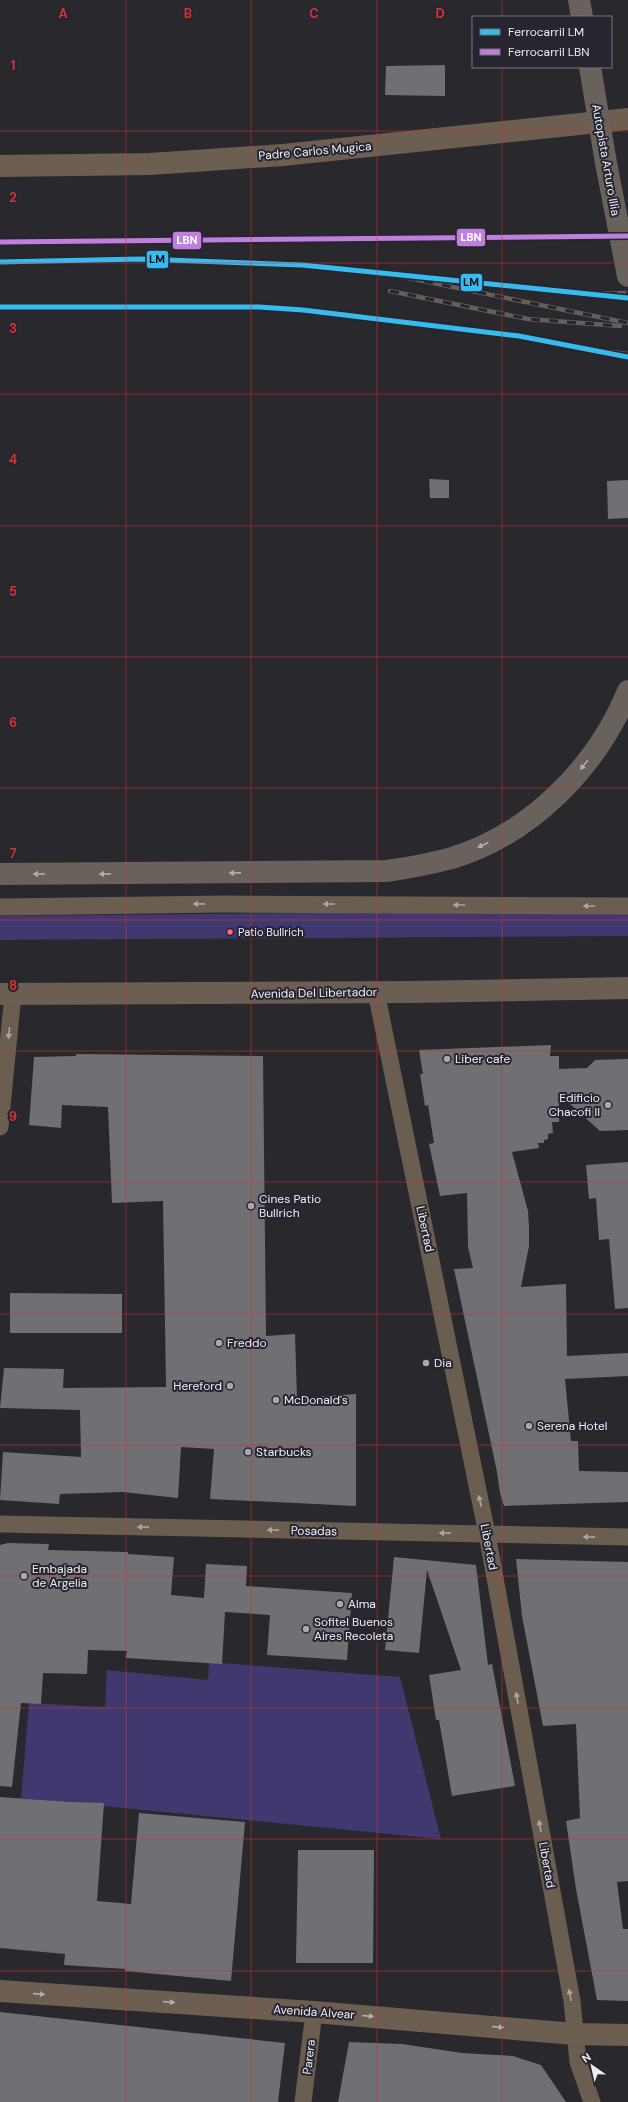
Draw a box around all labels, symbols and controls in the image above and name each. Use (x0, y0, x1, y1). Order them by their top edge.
text: A (58, 5, 68, 22)
text: B (184, 5, 192, 22)
text: C (309, 5, 319, 22)
text: D (435, 5, 445, 22)
legend (472, 16, 612, 68)
text: Ferrocarril LM (508, 24, 584, 40)
text: Ferrocarril LBN (508, 44, 590, 60)
text: 1 (11, 57, 15, 74)
street label: Autopista Arturo Illia (588, 103, 624, 217)
street label: Padre Carlos Mugica (258, 138, 372, 164)
text: 2 (9, 189, 17, 206)
line badge: LBN (456, 228, 486, 247)
text: LBN (460, 230, 482, 244)
line badge: LBN (172, 231, 202, 250)
text: LBN (176, 233, 198, 247)
line badge: LM (146, 250, 169, 269)
text: LM (149, 252, 165, 266)
line badge: LM (460, 273, 483, 292)
text: LM (463, 275, 479, 289)
text: 3 (9, 320, 17, 337)
text: 4 (9, 451, 17, 468)
text: 5 (9, 583, 17, 600)
text: 6 (9, 714, 17, 731)
one-way arrow (580, 760, 589, 771)
one-way arrow (477, 842, 489, 848)
text: 7 (10, 845, 17, 862)
one-way arrow (229, 869, 241, 876)
one-way arrow (32, 871, 45, 877)
one-way arrow (98, 871, 111, 877)
one-way arrow (192, 901, 205, 907)
one-way arrow (322, 901, 335, 907)
one-way arrow (452, 902, 465, 908)
one-way arrow (582, 903, 595, 909)
place label: Patio Bullrich (238, 925, 304, 939)
marker: Patio Bullrich (225, 927, 235, 937)
text: 8 (9, 977, 17, 994)
street label: Avenida Del Libertador (251, 984, 378, 1002)
one-way arrow (6, 1027, 13, 1039)
place label: Liber cafe (455, 1051, 510, 1067)
marker: Liber cafe (442, 1054, 452, 1064)
place label: Edificio Chacofi II (548, 1090, 600, 1120)
marker: Edificio Chacofi II (603, 1100, 613, 1110)
text: 9 (9, 1108, 17, 1125)
place label: Cines Patio Bullrich (259, 1191, 321, 1221)
marker: Cines Patio Bullrich (246, 1201, 256, 1211)
street label: Libertad (412, 1204, 438, 1254)
place label: Freddo (227, 1335, 267, 1351)
marker: Freddo (214, 1338, 224, 1348)
place label: Dia (434, 1355, 452, 1371)
marker: Dia (421, 1358, 431, 1368)
place label: Hereford (173, 1378, 222, 1394)
marker: Hereford (225, 1381, 235, 1391)
place label: McDonald's (284, 1392, 348, 1408)
marker: McDonald's (271, 1395, 281, 1405)
place label: Serena Hotel (537, 1418, 608, 1434)
marker: Serena Hotel (524, 1421, 534, 1431)
place label: Starbucks (256, 1444, 312, 1460)
marker: Starbucks (243, 1447, 253, 1457)
one-way arrow (477, 1495, 483, 1507)
street label: Posadas (291, 1523, 337, 1539)
street label: Libertad (477, 1523, 501, 1571)
one-way arrow (136, 1524, 149, 1530)
one-way arrow (266, 1527, 279, 1533)
one-way arrow (439, 1530, 451, 1537)
one-way arrow (583, 1533, 595, 1540)
place label: Embajada de Argelia (32, 1561, 87, 1591)
marker: Embajada de Argelia (19, 1571, 29, 1581)
place label: Alma (348, 1596, 376, 1612)
marker: Alma (335, 1599, 345, 1609)
place label: Sofitel Buenos Aires Recoleta (314, 1614, 393, 1644)
marker: Sofitel Buenos Aires Recoleta (301, 1624, 311, 1634)
one-way arrow (513, 1692, 519, 1704)
one-way arrow (537, 1819, 543, 1832)
street label: Libertad (535, 1841, 559, 1889)
one-way arrow (567, 1989, 573, 2001)
one-way arrow (33, 1990, 45, 1997)
one-way arrow (163, 1999, 175, 2006)
street label: Avenida Alvear (273, 2001, 356, 2023)
one-way arrow (362, 2013, 374, 2020)
one-way arrow (492, 2024, 504, 2031)
street label: Parera (299, 2039, 319, 2075)
north arrow (572, 2046, 612, 2086)
text: N (579, 2050, 594, 2066)

